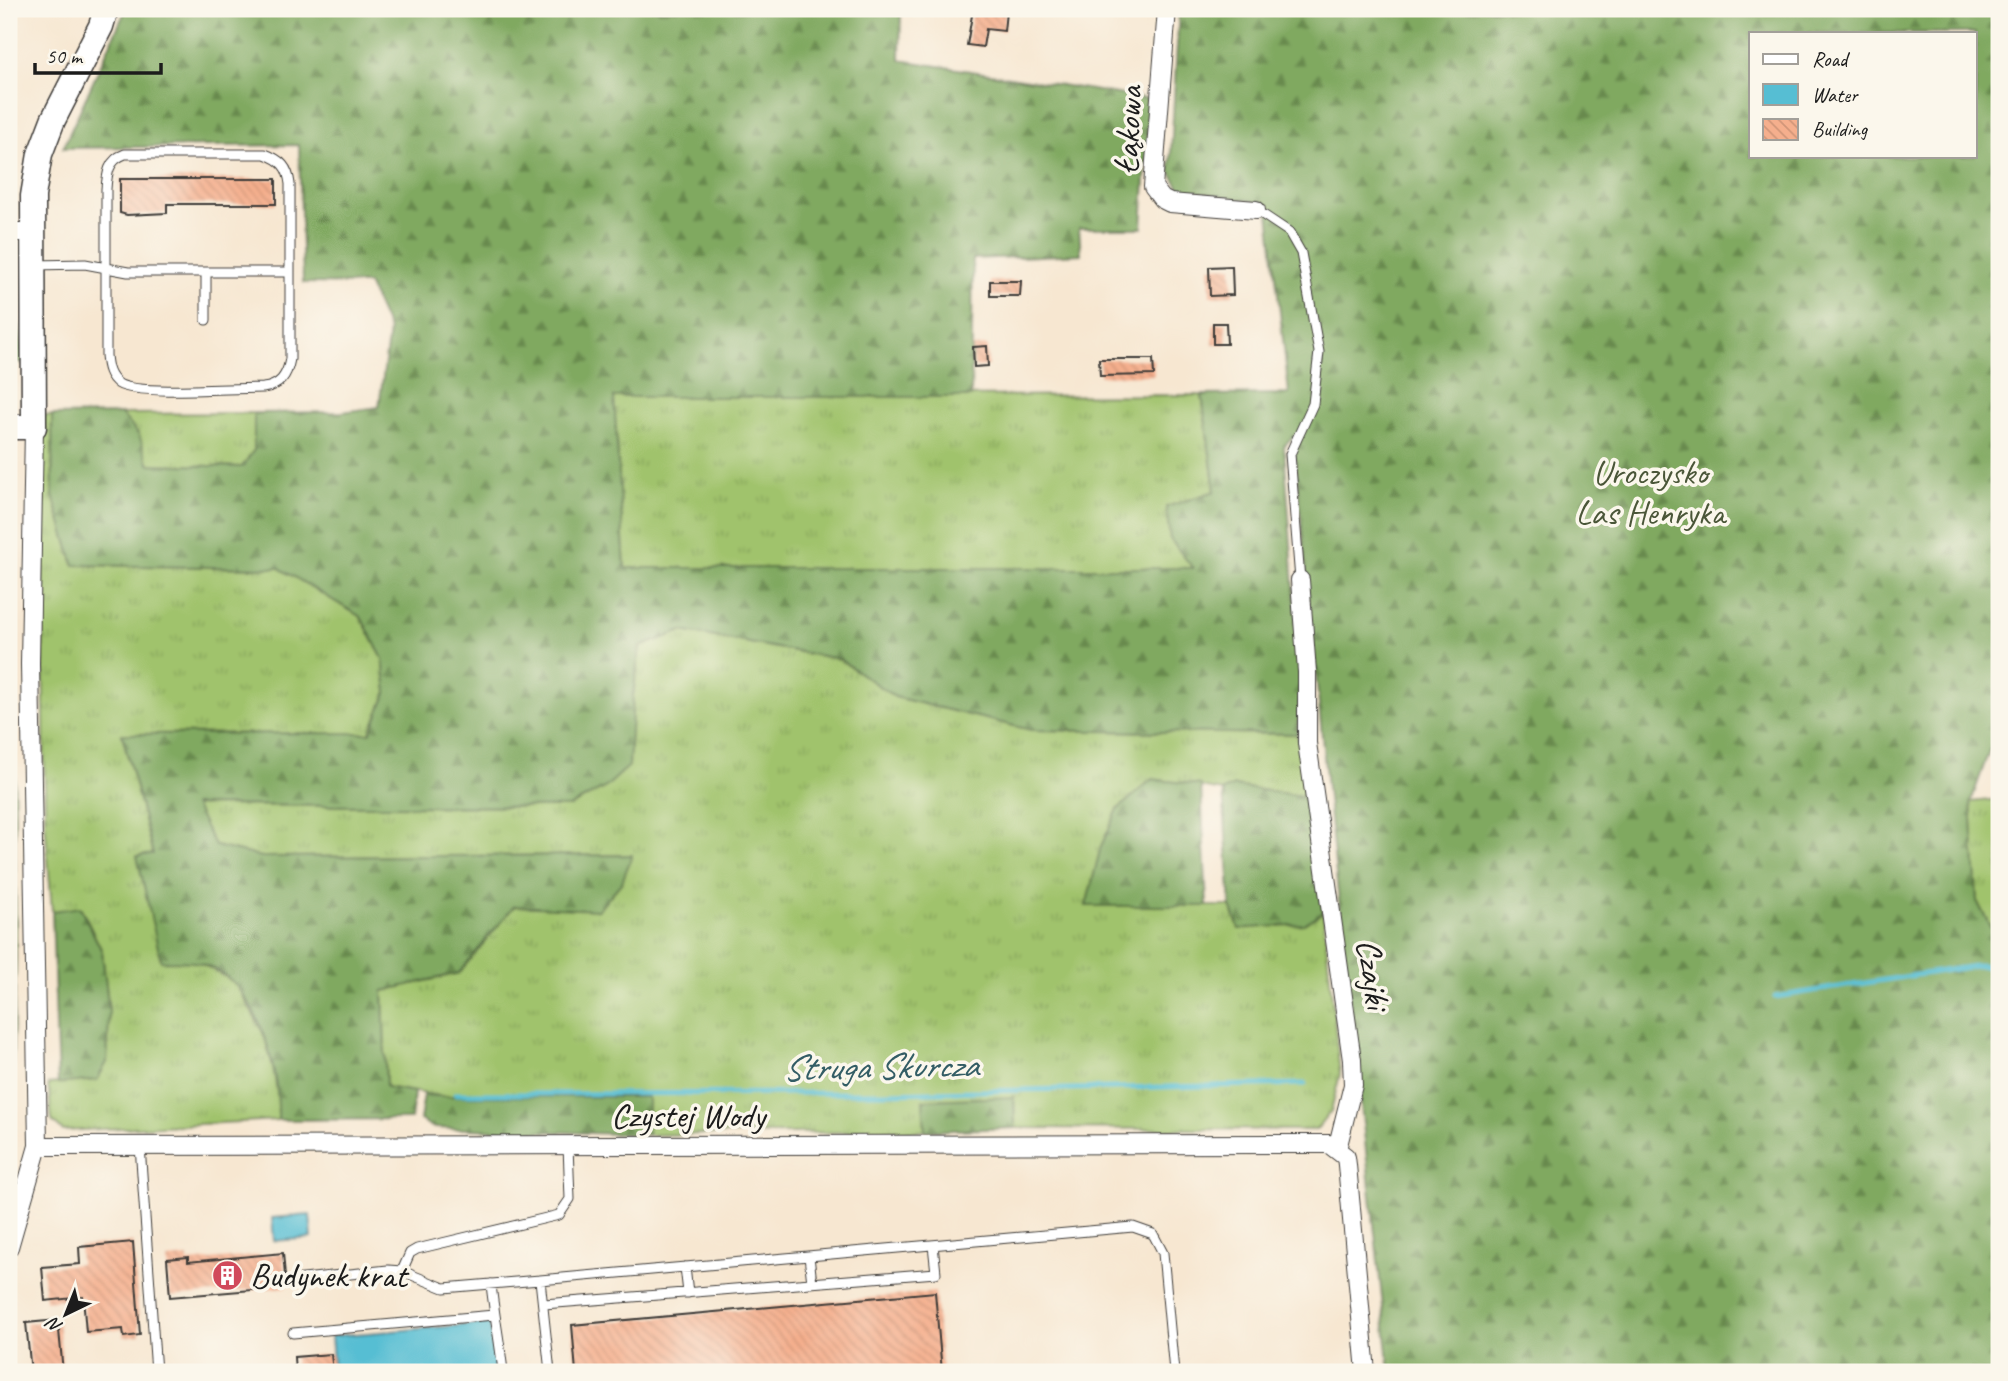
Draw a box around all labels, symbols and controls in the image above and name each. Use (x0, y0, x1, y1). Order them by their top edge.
scale bar (35, 32, 161, 76)
legend (1749, 32, 1976, 158)
text: 50 m (46, 43, 84, 69)
text: Road (1812, 46, 1851, 72)
text: Water (1812, 82, 1859, 108)
street label: Łąkowa (1103, 83, 1153, 175)
text: Building (1812, 116, 1869, 142)
park label: Uroczysko Las Henryka (1575, 450, 1727, 535)
street label: Czajki (1346, 936, 1401, 1016)
water label: Struga Skurcza (782, 1041, 982, 1091)
street label: Czystej Wody (611, 1093, 768, 1138)
place label: Budynek krat (250, 1253, 410, 1298)
building icon: Budynek krat (210, 1258, 244, 1292)
north arrow (32, 1280, 102, 1350)
text: N (40, 1311, 68, 1338)

